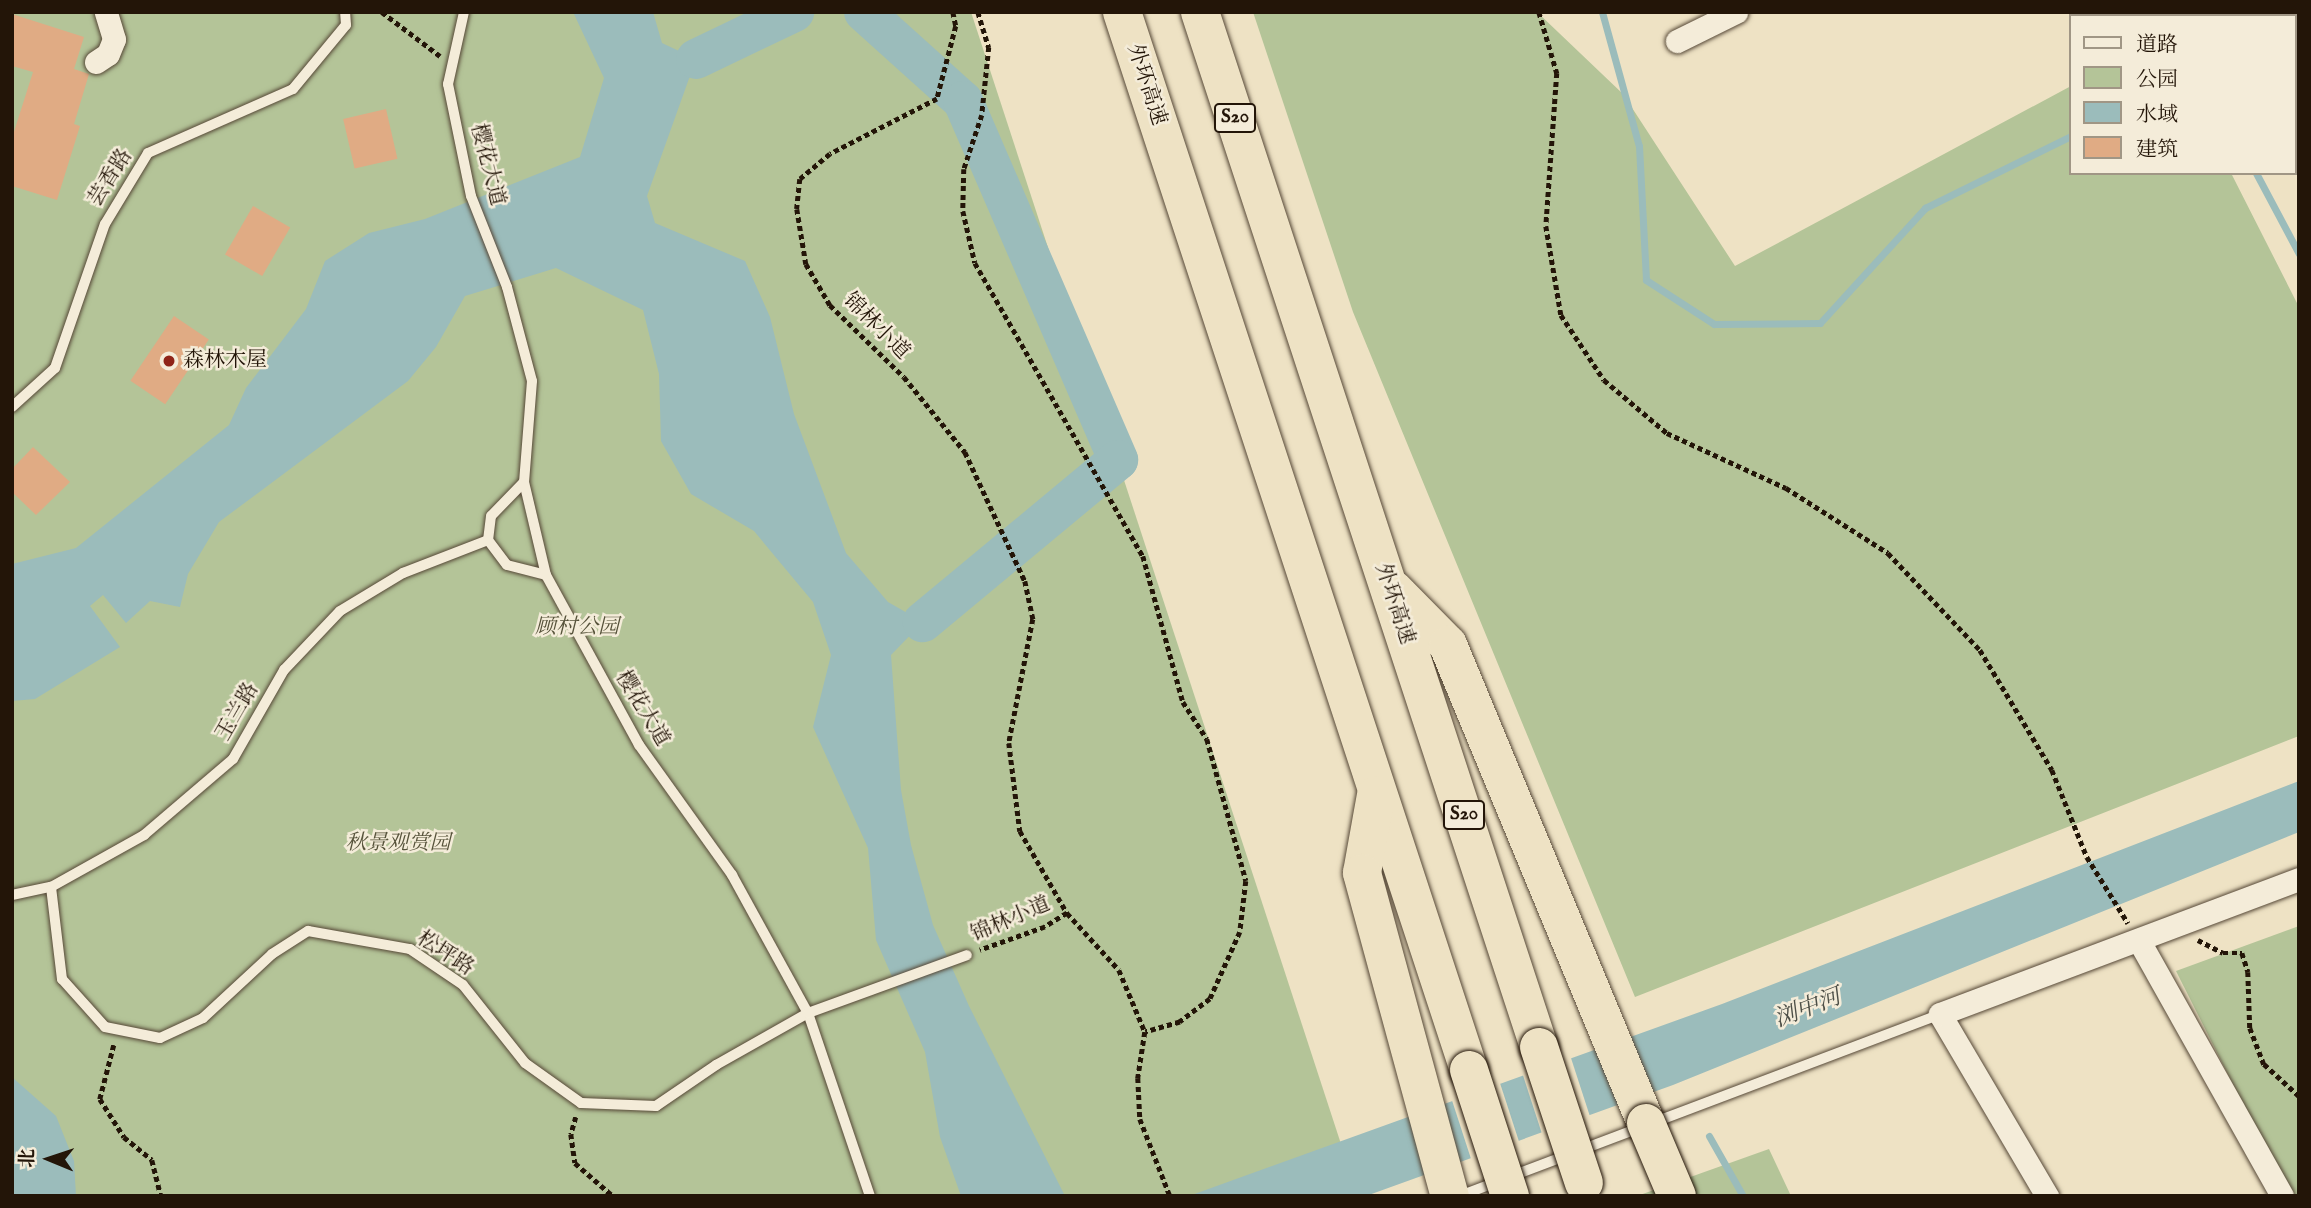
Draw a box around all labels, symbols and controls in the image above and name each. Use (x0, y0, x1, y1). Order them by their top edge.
legend (2070, 14, 2297, 175)
text: 道路 (2136, 32, 2178, 59)
street label: 外环高速 (1121, 41, 1171, 129)
text: 公园 (2136, 67, 2178, 94)
road number: S20 (1214, 102, 1256, 134)
text: 水域 (2136, 102, 2178, 129)
street label: 樱花大道 (465, 121, 509, 209)
text: 建筑 (2136, 137, 2178, 164)
street label: 芸香路 (84, 145, 138, 211)
street label: 锦林小道 (837, 288, 915, 366)
place label: 森林木屋 (183, 348, 267, 374)
marker: 森林木屋 (161, 353, 177, 369)
street label: 外环高速 (1369, 560, 1419, 648)
park label: 顾村公园 (535, 615, 619, 641)
street label: 樱花大道 (610, 667, 674, 751)
street label: 玉兰路 (211, 678, 265, 746)
road number: S20 (1443, 800, 1485, 830)
park label: 秋景观赏园 (346, 831, 450, 857)
street label: 锦林小道 (967, 892, 1055, 948)
street label: 松坪路 (412, 926, 478, 982)
water label: 浏中河 (1771, 984, 1845, 1034)
north arrow (14, 1124, 84, 1194)
text: 北 (16, 1148, 40, 1168)

